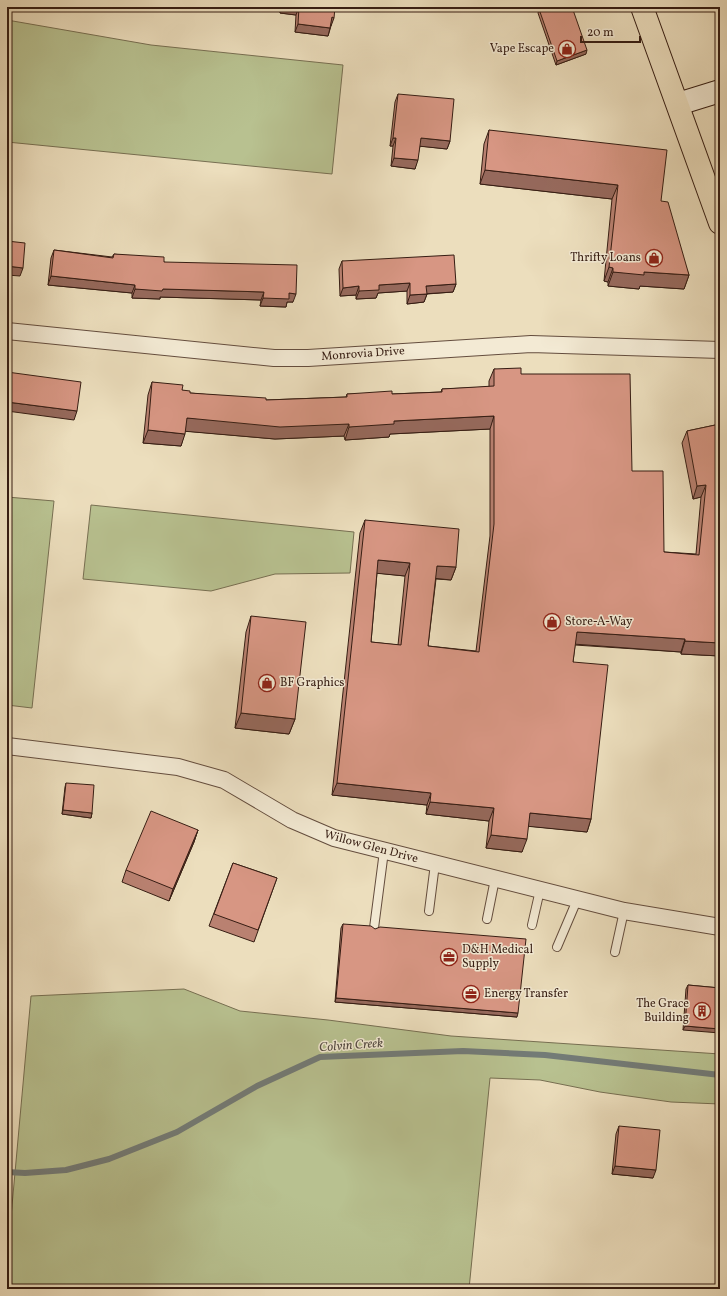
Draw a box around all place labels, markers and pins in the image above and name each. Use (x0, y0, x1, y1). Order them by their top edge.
shop icon: Vape Escape (557, 39, 577, 59)
place label: Vape Escape (490, 41, 554, 57)
shop icon: Thrifty Loans (644, 248, 664, 268)
place label: Thrifty Loans (570, 250, 641, 266)
shop icon: Store-A-Way (542, 612, 562, 632)
place label: Store-A-Way (565, 614, 633, 630)
shop icon: BF Graphics (257, 673, 277, 693)
place label: BF Graphics (280, 675, 344, 691)
place label: D&H Medical Supply (462, 942, 533, 972)
office icon: D&H Medical Supply (439, 947, 459, 967)
office icon: Energy Transfer (461, 984, 481, 1004)
place label: Energy Transfer (484, 986, 568, 1002)
place label: The Grace Building (636, 996, 689, 1026)
building icon: The Grace Building (692, 1001, 712, 1021)

